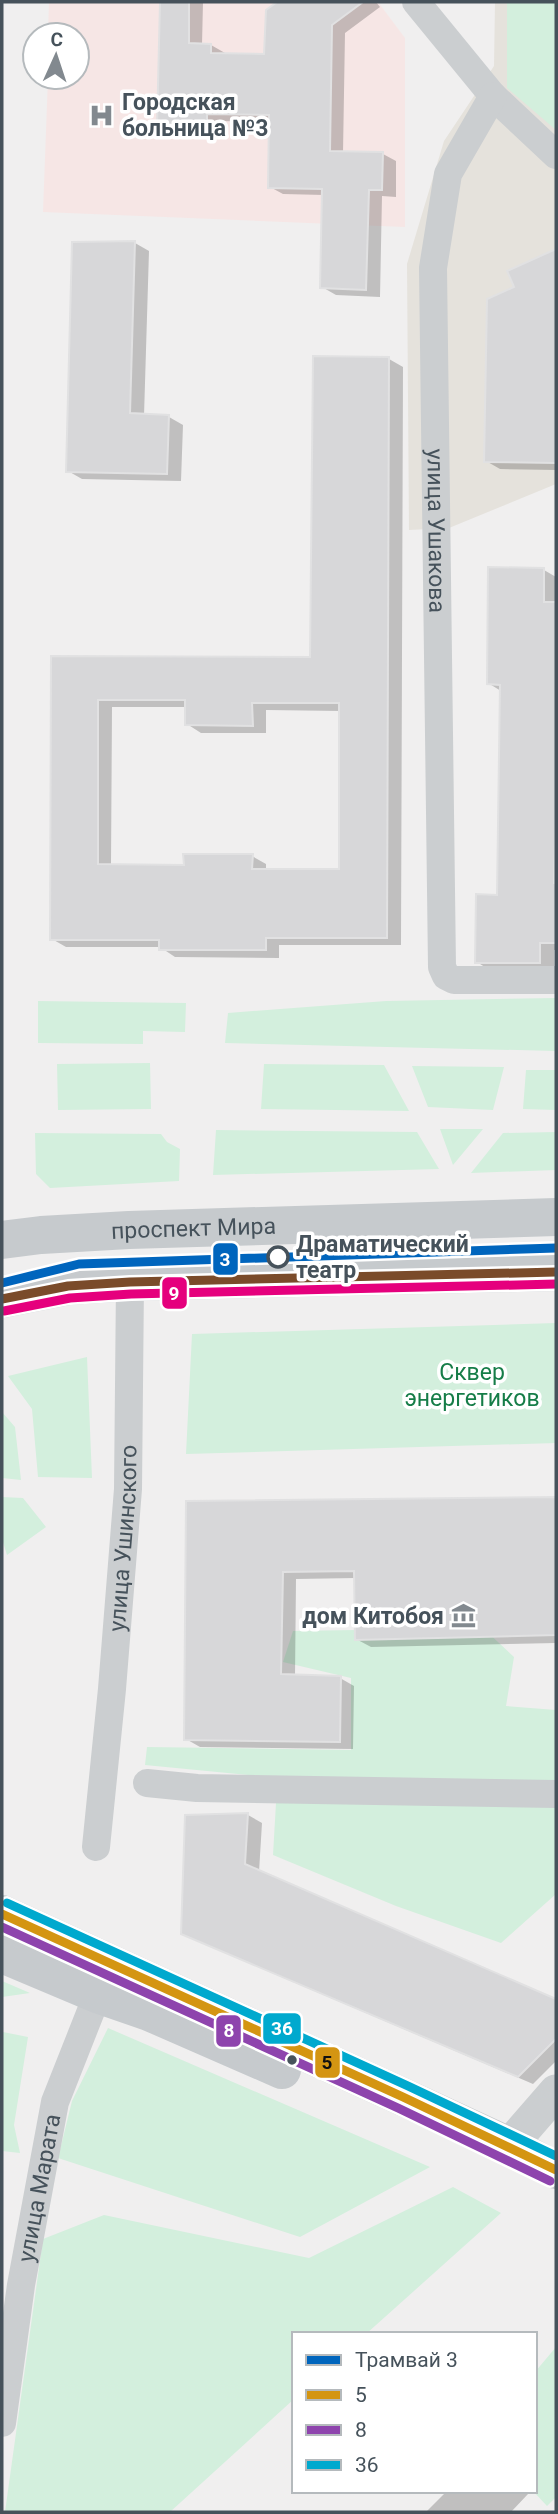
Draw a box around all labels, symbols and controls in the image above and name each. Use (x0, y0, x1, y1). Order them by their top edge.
north arrow (21, 21, 91, 91)
text: С (50, 28, 64, 51)
place label: Городская больница №3 (122, 89, 268, 142)
hospital icon: Городская больница №3 (88, 101, 116, 129)
street label: улица Ушакова (422, 448, 451, 613)
street label: проспект Мира (110, 1212, 276, 1244)
place label: Драматический театр (296, 1231, 469, 1284)
line badge: 3 (212, 1242, 239, 1276)
marker: Драматический театр (267, 1246, 289, 1268)
text: 3 (220, 1248, 230, 1271)
line badge: 9 (161, 1276, 188, 1310)
text: 9 (169, 1282, 179, 1305)
park label: Сквер энергетиков (404, 1359, 540, 1412)
street label: улица Ушинского (103, 1445, 142, 1633)
museum icon: дом Китобоя (450, 1602, 478, 1630)
place label: дом Китобоя (302, 1603, 444, 1630)
line badge: 36 (262, 2012, 302, 2045)
line badge: 8 (215, 2014, 242, 2048)
text: 36 (271, 2017, 293, 2040)
text: 8 (224, 2019, 235, 2042)
line badge: 5 (314, 2046, 341, 2079)
text: 5 (322, 2051, 333, 2074)
unlabelled marker (285, 2053, 299, 2067)
street label: улица Марата (12, 2112, 66, 2264)
legend (292, 2332, 537, 2493)
text: Трамвай 3 (355, 2348, 458, 2372)
text: 5 (355, 2383, 367, 2407)
text: 8 (355, 2418, 367, 2442)
text: 36 (355, 2453, 379, 2477)

